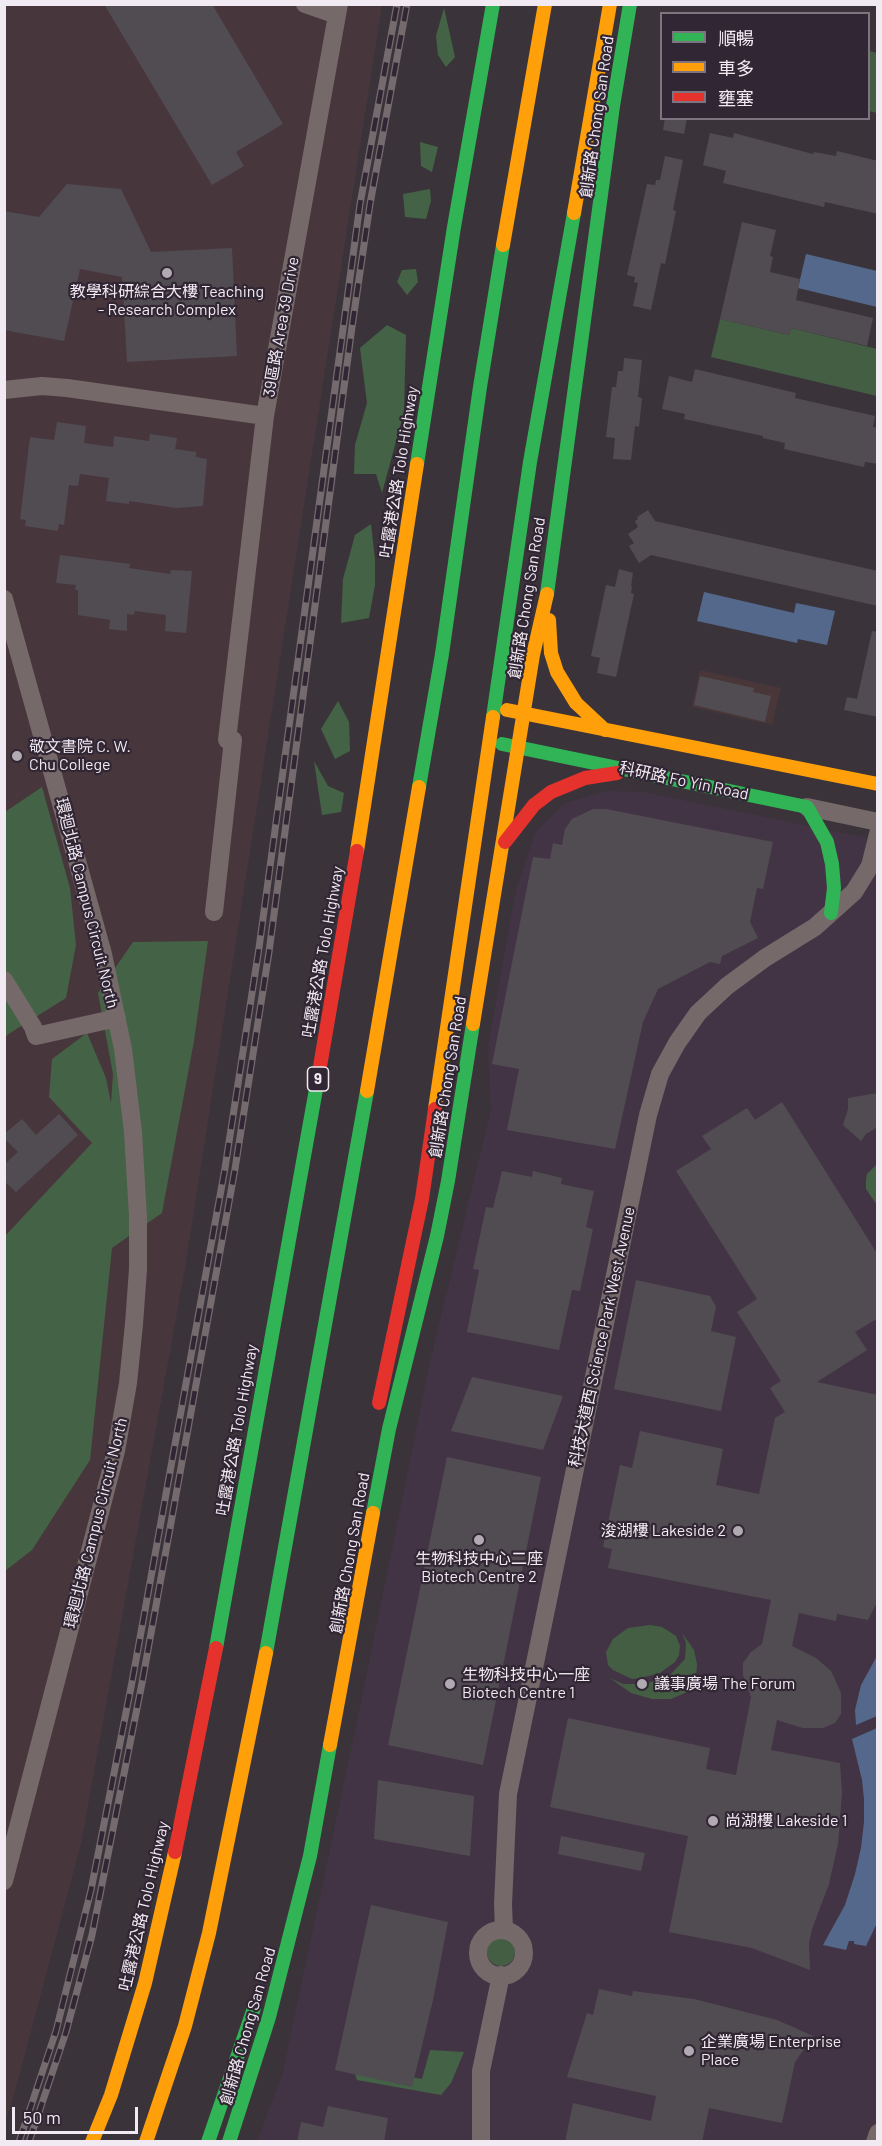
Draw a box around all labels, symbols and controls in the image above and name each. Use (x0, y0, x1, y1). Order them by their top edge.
legend (660, 12, 870, 120)
text: 順暢 (718, 27, 754, 49)
street label: 創新路 Chong San Road (576, 35, 618, 199)
text: 車多 (718, 57, 754, 79)
text: 壅塞 (718, 87, 754, 109)
street label: 39區路 Area 39 Drive (259, 255, 303, 399)
marker: 教學科研綜合大樓 Teaching - Research Complex (160, 266, 174, 280)
place label: 教學科研綜合大樓 Teaching - Research Complex (70, 282, 264, 320)
street label: 吐露港公路 Tolo Highway (376, 385, 422, 559)
street label: 創新路 Chong San Road (505, 516, 549, 680)
place label: 敬文書院 C. W. Chu College (29, 737, 131, 775)
marker: 敬文書院 C. W. Chu College (10, 749, 24, 763)
street label: 科研路 Fo Yin Road (617, 758, 751, 804)
street label: 環迴北路 Campus Circuit North (52, 796, 122, 1010)
street label: 吐露港公路 Tolo Highway (298, 865, 348, 1039)
street label: 創新路 Chong San Road (426, 995, 470, 1159)
road number: 9 (308, 1067, 328, 1091)
street label: 科技大道西 Science Park West Avenue (565, 1205, 639, 1469)
street label: 吐露港公路 Tolo Highway (212, 1343, 262, 1517)
street label: 環迴北路 Campus Circuit North (61, 1416, 131, 1630)
street label: 創新路 Chong San Road (326, 1471, 374, 1635)
place label: 浚湖樓 Lakeside 2 (601, 1521, 726, 1541)
marker: 浚湖樓 Lakeside 2 (731, 1524, 745, 1538)
marker: 生物科技中心二座 Biotech Centre 2 (472, 1533, 486, 1547)
place label: 生物科技中心二座 Biotech Centre 2 (415, 1549, 543, 1587)
place label: 生物科技中心一座 Biotech Centre 1 (462, 1665, 590, 1703)
place label: 議事廣場 The Forum (654, 1674, 795, 1694)
marker: 生物科技中心一座 Biotech Centre 1 (443, 1677, 457, 1691)
marker: 議事廣場 The Forum (635, 1677, 649, 1691)
place label: 尚湖樓 Lakeside 1 (725, 1811, 847, 1831)
marker: 尚湖樓 Lakeside 1 (706, 1814, 720, 1828)
street label: 吐露港公路 Tolo Highway (115, 1819, 173, 1993)
street label: 創新路 Chong San Road (216, 1945, 280, 2107)
place label: 企業廣場 Enterprise Place (701, 2032, 841, 2070)
marker: 企業廣場 Enterprise Place (682, 2044, 696, 2058)
scale bar (15, 2095, 141, 2133)
text: 50 m (23, 2106, 61, 2128)

